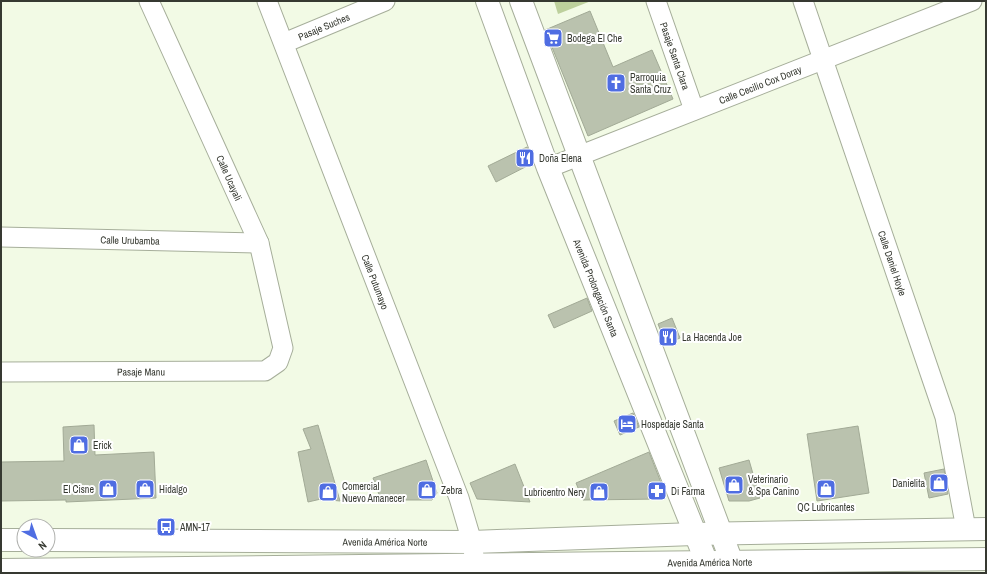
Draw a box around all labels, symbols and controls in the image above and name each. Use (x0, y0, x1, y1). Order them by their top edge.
street label: Pasaje Suches (296, 10, 351, 43)
street label: Pasaje Santa Clara (657, 20, 693, 92)
supermarket icon: Bodega El Che (542, 27, 564, 49)
place label: Bodega El Che (567, 32, 623, 45)
street label: Calle Cecilio Cox Doray (717, 62, 804, 107)
place label: Parroquia Santa Cruz (630, 71, 671, 96)
church icon: Parroquia Santa Cruz (605, 72, 627, 94)
restaurant icon: Doña Elena (514, 147, 536, 169)
place label: Doña Elena (539, 152, 582, 165)
street label: Calle Ucayali (213, 153, 245, 203)
street label: Calle Daniel Hoyle (875, 229, 910, 298)
street label: Calle Urubamba (100, 233, 160, 247)
street label: Avenida Prolongación Santa (570, 236, 622, 339)
street label: Calle Putumayo (359, 252, 392, 312)
restaurant icon: La Hacenda Joe (657, 326, 679, 348)
place label: La Hacenda Joe (682, 331, 742, 344)
street label: Pasaje Manu (117, 365, 165, 378)
hotel icon: Hospedaje Santa (616, 413, 638, 435)
place label: Hospedaje Santa (641, 418, 704, 431)
shop icon: Erick (68, 434, 90, 456)
place label: Erick (93, 439, 113, 452)
shop icon: Danielita (928, 472, 950, 494)
place label: Veterinario & Spa Canino (748, 473, 800, 498)
shop icon: Veterinario & Spa Canino (723, 474, 745, 496)
place label: Danielita (892, 477, 925, 490)
shop icon: El Cisne (97, 478, 119, 500)
shop icon: Hidalgo (134, 478, 156, 500)
shop icon: QC Lubricantes (815, 478, 837, 500)
shop icon: Zebra (416, 479, 438, 501)
place label: Comercial Nuevo Amanecer (342, 480, 405, 505)
pharmacy icon: Di Farma (646, 480, 668, 502)
shop icon: Comercial Nuevo Amanecer (317, 481, 339, 503)
shop icon: Lubricentro Nery (588, 481, 610, 503)
place label: El Cisne (63, 483, 94, 496)
place label: Hidalgo (159, 483, 188, 496)
place label: Zebra (441, 484, 463, 497)
place label: Di Farma (671, 485, 705, 498)
place label: Lubricentro Nery (524, 486, 586, 499)
place label: QC Lubricantes (797, 501, 855, 514)
bus stop icon: AMN-17 (155, 516, 177, 538)
north arrow (16, 518, 56, 558)
place label: AMN-17 (179, 521, 211, 534)
street label: Avenida América Norte (342, 535, 428, 548)
text: N (36, 538, 50, 553)
street label: Avenida América Norte (667, 555, 753, 569)

